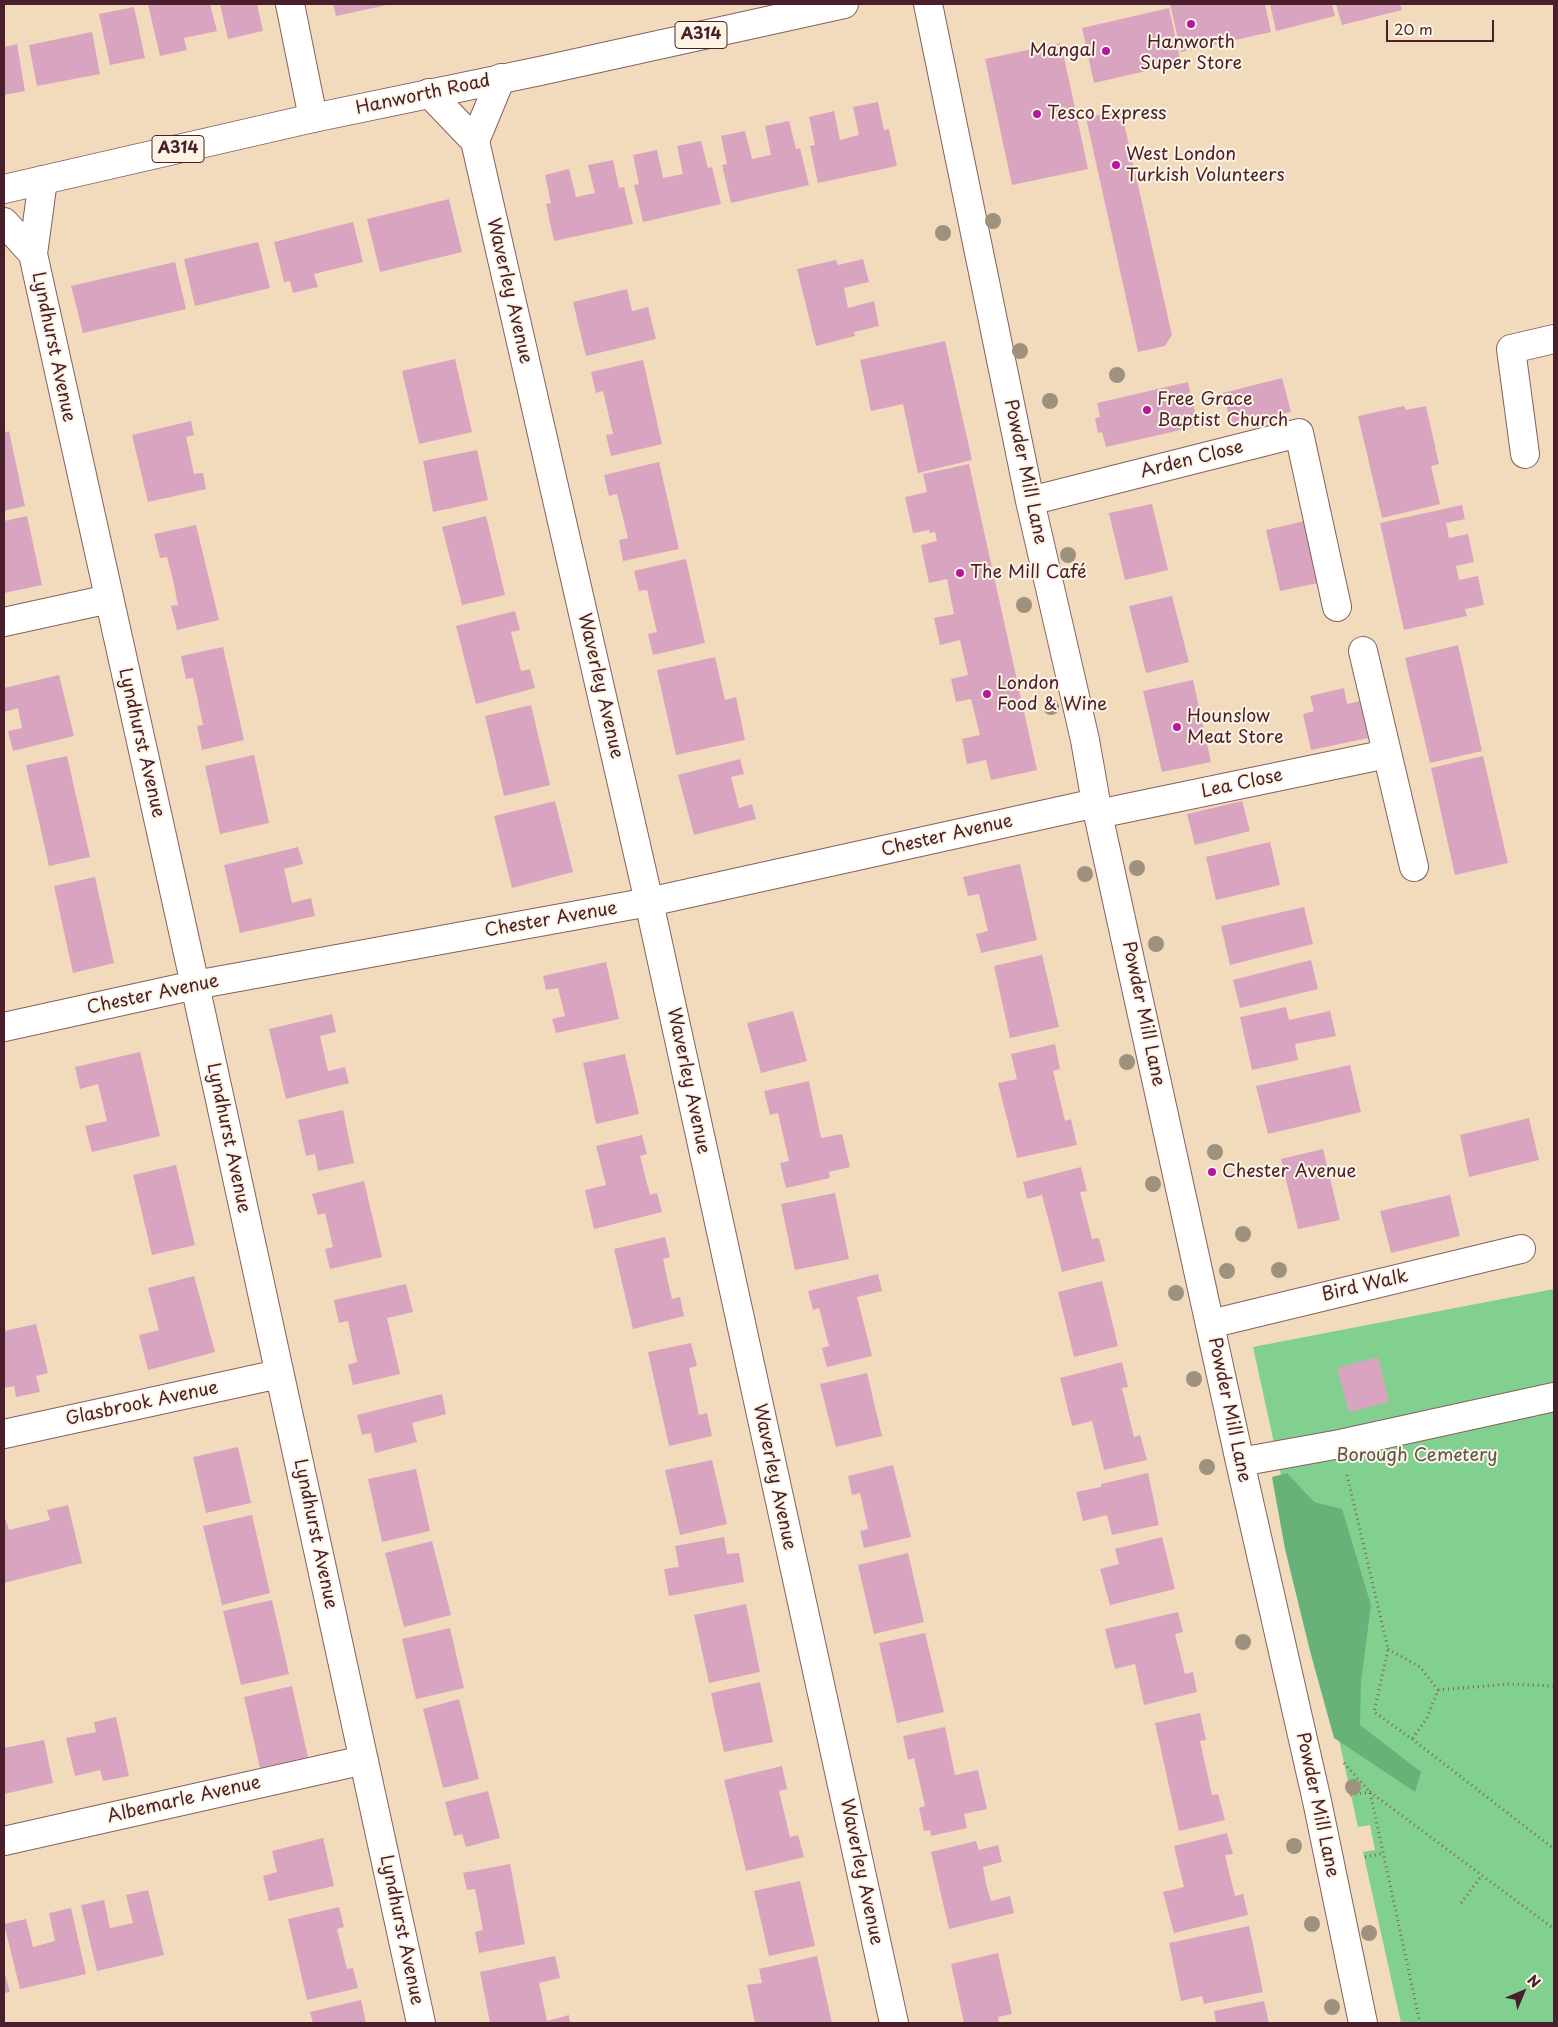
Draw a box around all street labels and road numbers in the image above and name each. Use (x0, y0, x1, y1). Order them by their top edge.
road number: A314 (675, 22, 727, 48)
street label: Hanworth Road (354, 70, 492, 120)
road number: A314 (152, 136, 204, 162)
street label: Waverley Avenue (482, 216, 536, 366)
street label: Lyndhurst Avenue (27, 270, 79, 424)
street label: Powder Mill Lane (999, 397, 1051, 547)
street label: Arden Close (1138, 437, 1246, 483)
street label: Waverley Avenue (573, 611, 627, 761)
street label: Lyndhurst Avenue (113, 666, 169, 820)
street label: Lea Close (1199, 765, 1285, 803)
street label: Chester Avenue (879, 810, 1015, 862)
street label: Chester Avenue (483, 898, 619, 942)
street label: Powder Mill Lane (1117, 939, 1169, 1089)
street label: Chester Avenue (85, 970, 221, 1020)
street label: Waverley Avenue (662, 1006, 714, 1156)
street label: Lyndhurst Avenue (202, 1061, 254, 1215)
street label: Bird Walk (1320, 1266, 1410, 1306)
street label: Powder Mill Lane (1203, 1335, 1255, 1485)
street label: Glasbrook Avenue (64, 1377, 220, 1431)
street label: Waverley Avenue (748, 1402, 800, 1552)
street label: Lyndhurst Avenue (289, 1457, 341, 1611)
street label: Powder Mill Lane (1291, 1730, 1343, 1880)
street label: Albemarle Avenue (105, 1772, 263, 1828)
street label: Waverley Avenue (835, 1797, 887, 1947)
street label: Lyndhurst Avenue (375, 1853, 427, 2007)

